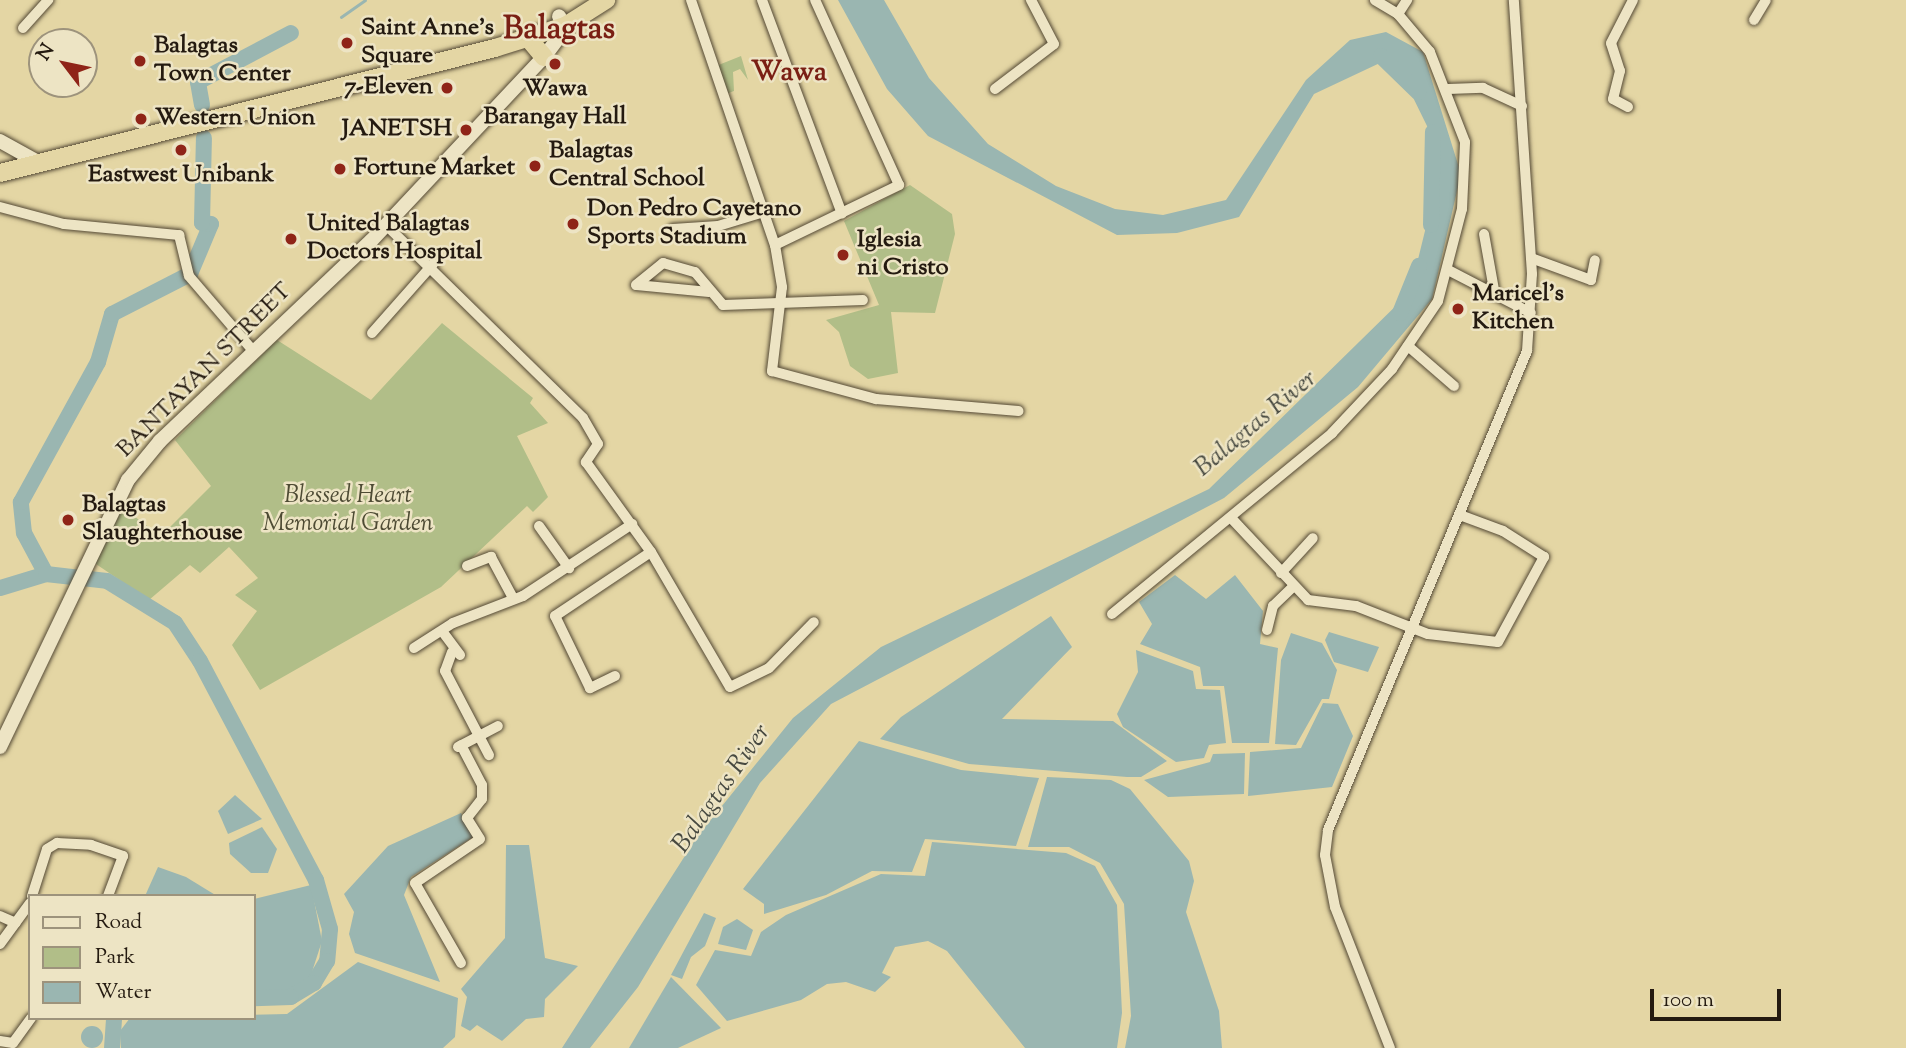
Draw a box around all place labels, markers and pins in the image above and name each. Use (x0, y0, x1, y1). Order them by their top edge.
place label: Saint Anne’s Square (361, 15, 494, 71)
place label: Balagtas Town Center (154, 33, 291, 89)
marker: Saint Anne’s Square (339, 35, 355, 51)
marker: Balagtas Town Center (132, 53, 148, 69)
marker: Wawa Barangay Hall (547, 56, 563, 72)
place label: 7-Eleven (344, 74, 433, 102)
place label: Wawa Barangay Hall (484, 76, 626, 132)
marker: 7-Eleven (439, 80, 455, 96)
place label: Western Union (155, 105, 315, 133)
marker: Western Union (133, 111, 149, 127)
place label: JANETSH (342, 116, 452, 144)
marker: JANETSH (458, 122, 474, 138)
place label: Balagtas Central School (549, 138, 705, 194)
marker: Eastwest Unibank (173, 142, 189, 158)
place label: Fortune Market (354, 155, 515, 183)
marker: Balagtas Central School (527, 158, 543, 174)
marker: Fortune Market (332, 161, 348, 177)
place label: Eastwest Unibank (88, 162, 274, 190)
place label: Don Pedro Cayetano Sports Stadium (587, 196, 801, 252)
place label: United Balagtas Doctors Hospital (307, 211, 482, 267)
marker: Don Pedro Cayetano Sports Stadium (565, 216, 581, 232)
place label: Iglesia ni Cristo (857, 227, 949, 283)
marker: United Balagtas Doctors Hospital (281, 229, 301, 249)
marker: Iglesia ni Cristo (835, 247, 851, 263)
place label: Maricel's Kitchen (1472, 281, 1564, 337)
marker: Maricel's Kitchen (1450, 301, 1466, 317)
place label: Balagtas Slaughterhouse (82, 492, 243, 548)
marker: Balagtas Slaughterhouse (60, 512, 76, 528)

